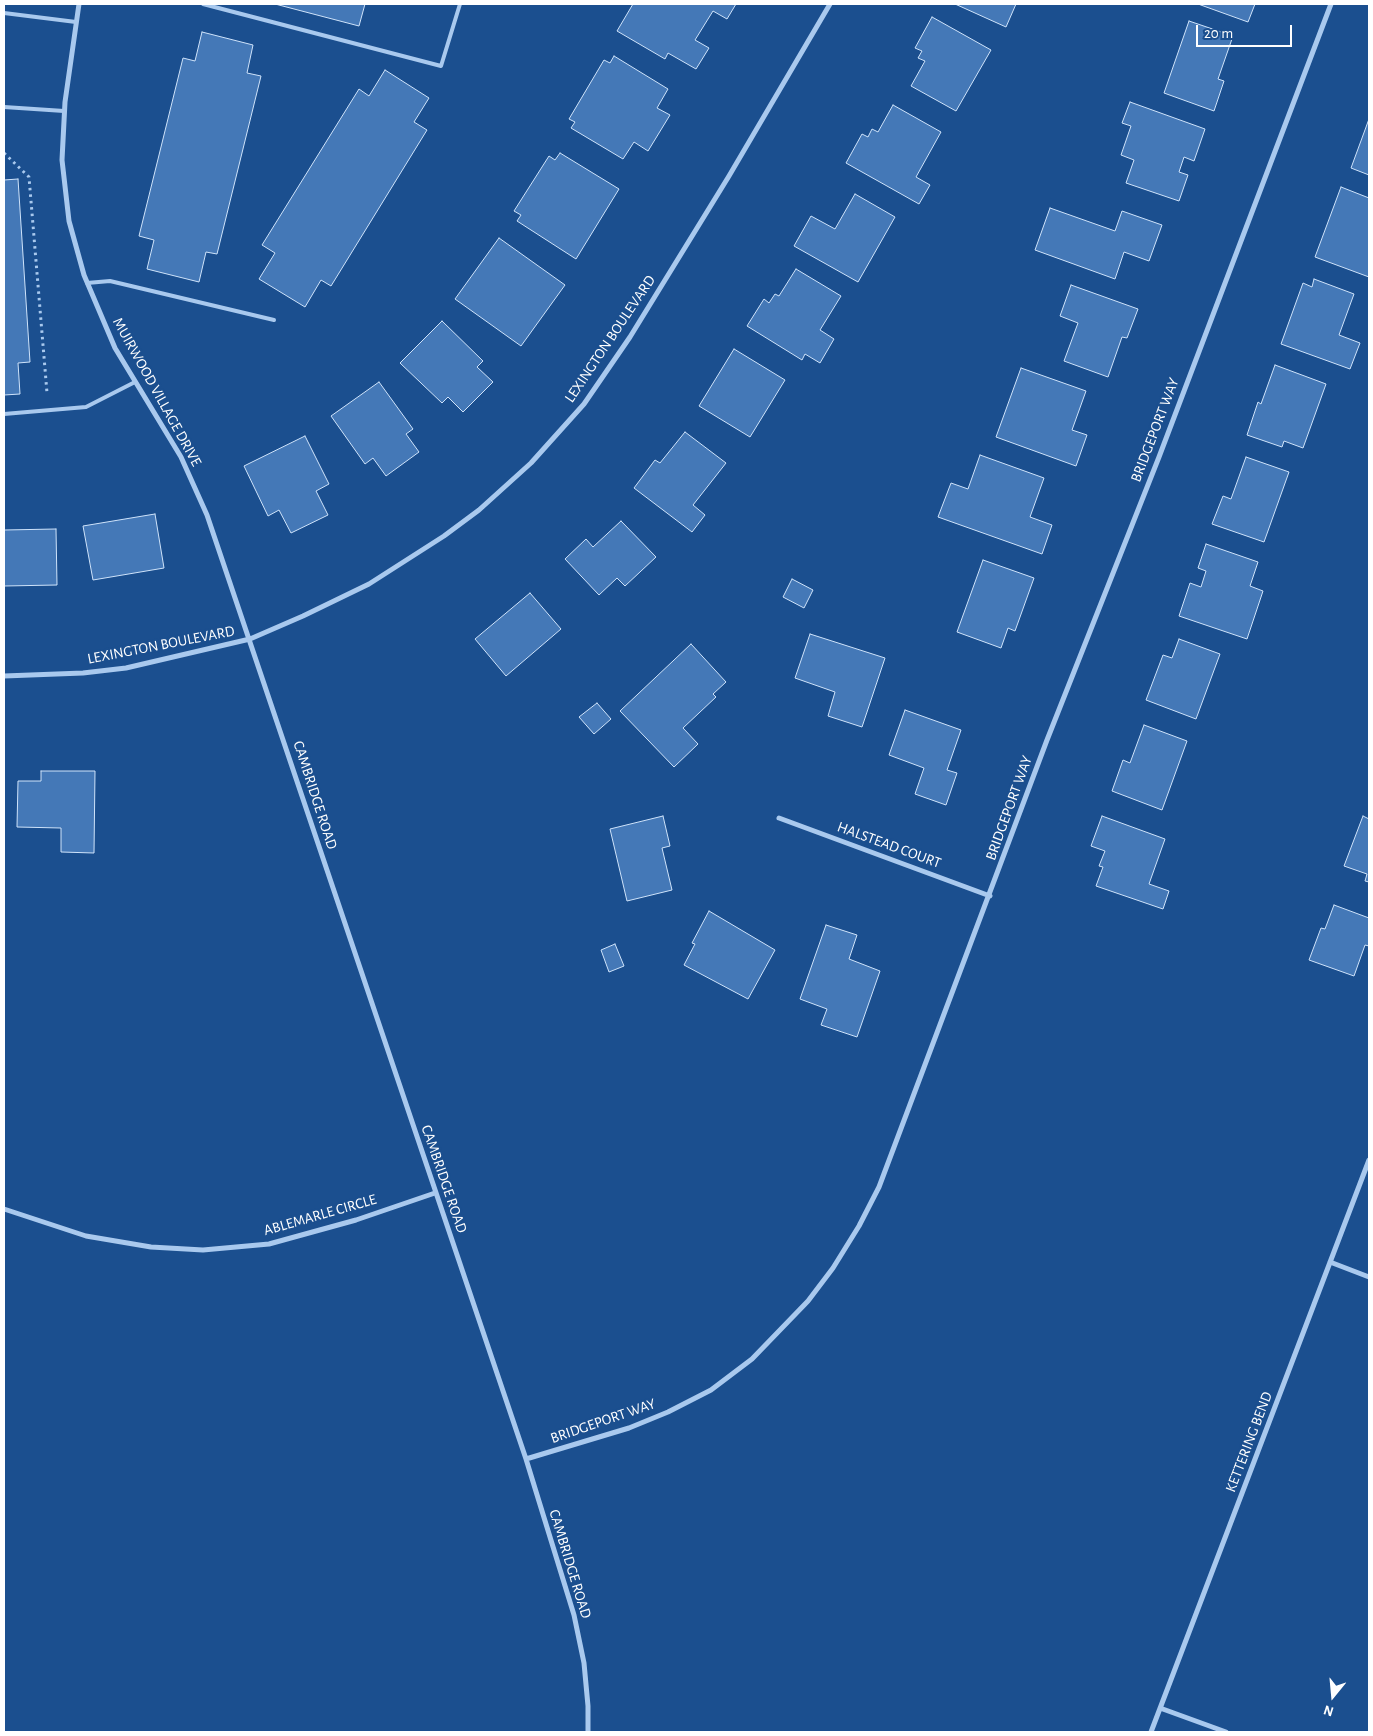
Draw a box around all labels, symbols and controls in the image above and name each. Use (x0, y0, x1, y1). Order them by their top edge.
scale bar (1198, 15, 1294, 47)
text: 20 m (1204, 26, 1233, 41)
street label: LEXINGTON BOULEVARD (561, 272, 659, 406)
street label: MUIRWOOD VILLAGE DRIVE (109, 315, 205, 469)
street label: BRIDGEPORT WAY (1127, 375, 1183, 485)
street label: LEXINGTON BOULEVARD (86, 622, 236, 668)
street label: CAMBRIDGE ROAD (289, 739, 341, 851)
street label: BRIDGEPORT WAY (982, 753, 1036, 863)
street label: HALSTEAD COURT (835, 818, 943, 872)
street label: CAMBRIDGE ROAD (417, 1123, 471, 1235)
street label: ABLEMARLE CIRCLE (262, 1190, 378, 1240)
street label: KETTERING BEND (1222, 1389, 1276, 1495)
street label: BRIDGEPORT WAY (548, 1395, 658, 1447)
street label: CAMBRIDGE ROAD (545, 1507, 595, 1621)
north arrow (1308, 1671, 1358, 1721)
text: N (1322, 1702, 1335, 1718)

